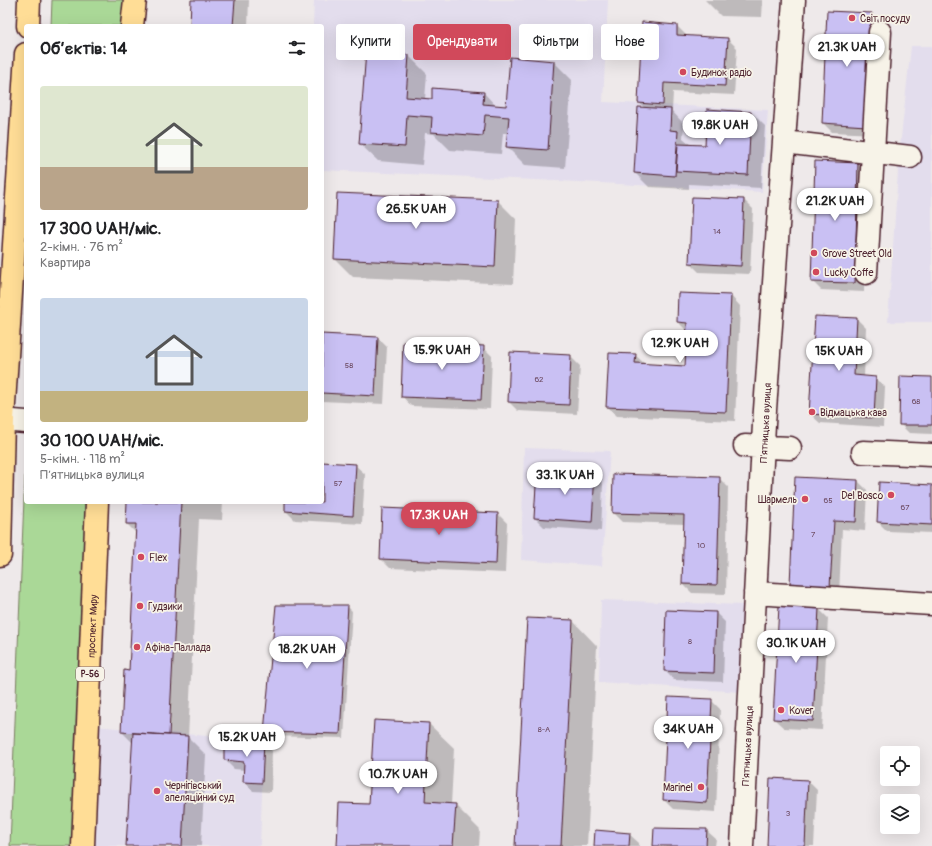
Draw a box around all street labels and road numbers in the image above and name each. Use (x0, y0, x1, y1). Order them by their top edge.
street label: Пʼятницька вулиця (758, 382, 774, 463)
street label: проспект Миру (86, 594, 100, 658)
road number: Р-56 (76, 667, 104, 681)
street label: Пʼятницька вулиця (740, 705, 756, 786)

